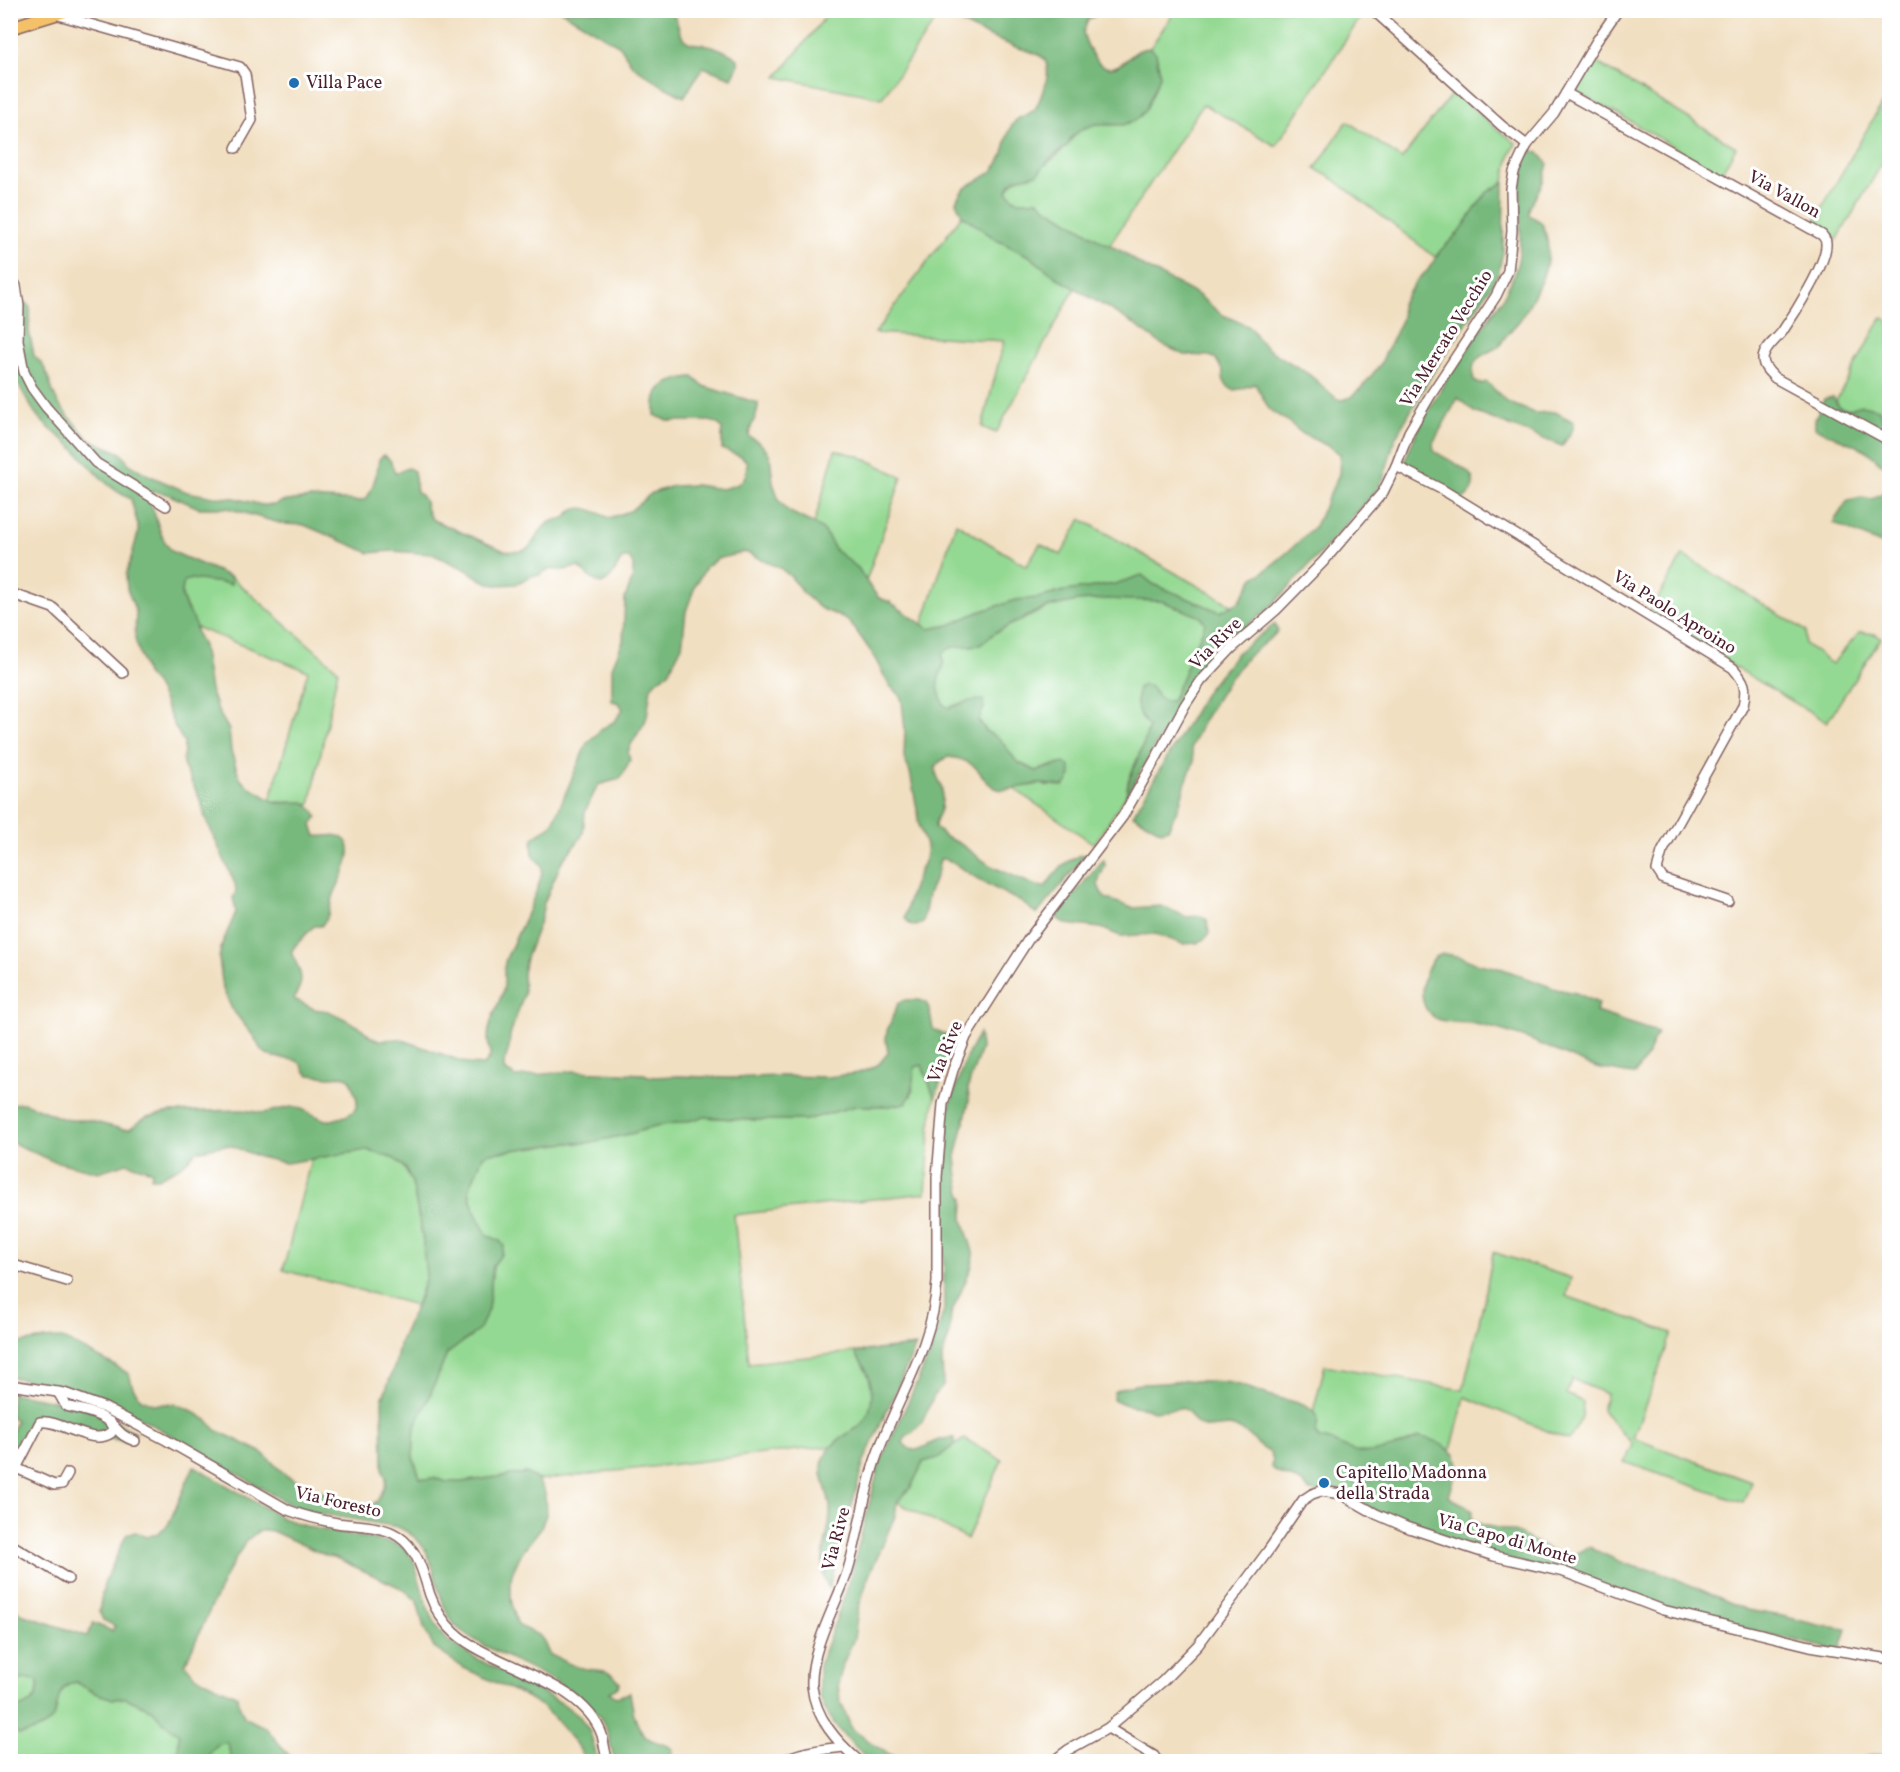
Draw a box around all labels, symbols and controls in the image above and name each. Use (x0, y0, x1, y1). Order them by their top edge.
place label: Villa Pace (306, 71, 382, 96)
marker: Villa Pace (287, 76, 301, 90)
street label: Via Vallon (1743, 165, 1825, 225)
street label: Via Mercato Vecchio (1395, 265, 1499, 413)
street label: Via Paolo Aproino (1607, 565, 1741, 661)
street label: Via Rive (1184, 612, 1248, 676)
street label: Via Rive (922, 1017, 970, 1087)
place label: Capitello Madonna della Strada (1336, 1461, 1487, 1507)
marker: Capitello Madonna della Strada (1317, 1476, 1331, 1490)
street label: Via Foresto (292, 1481, 384, 1525)
street label: Via Rive (817, 1504, 857, 1574)
street label: Via Capo di Monte (1434, 1508, 1580, 1572)

